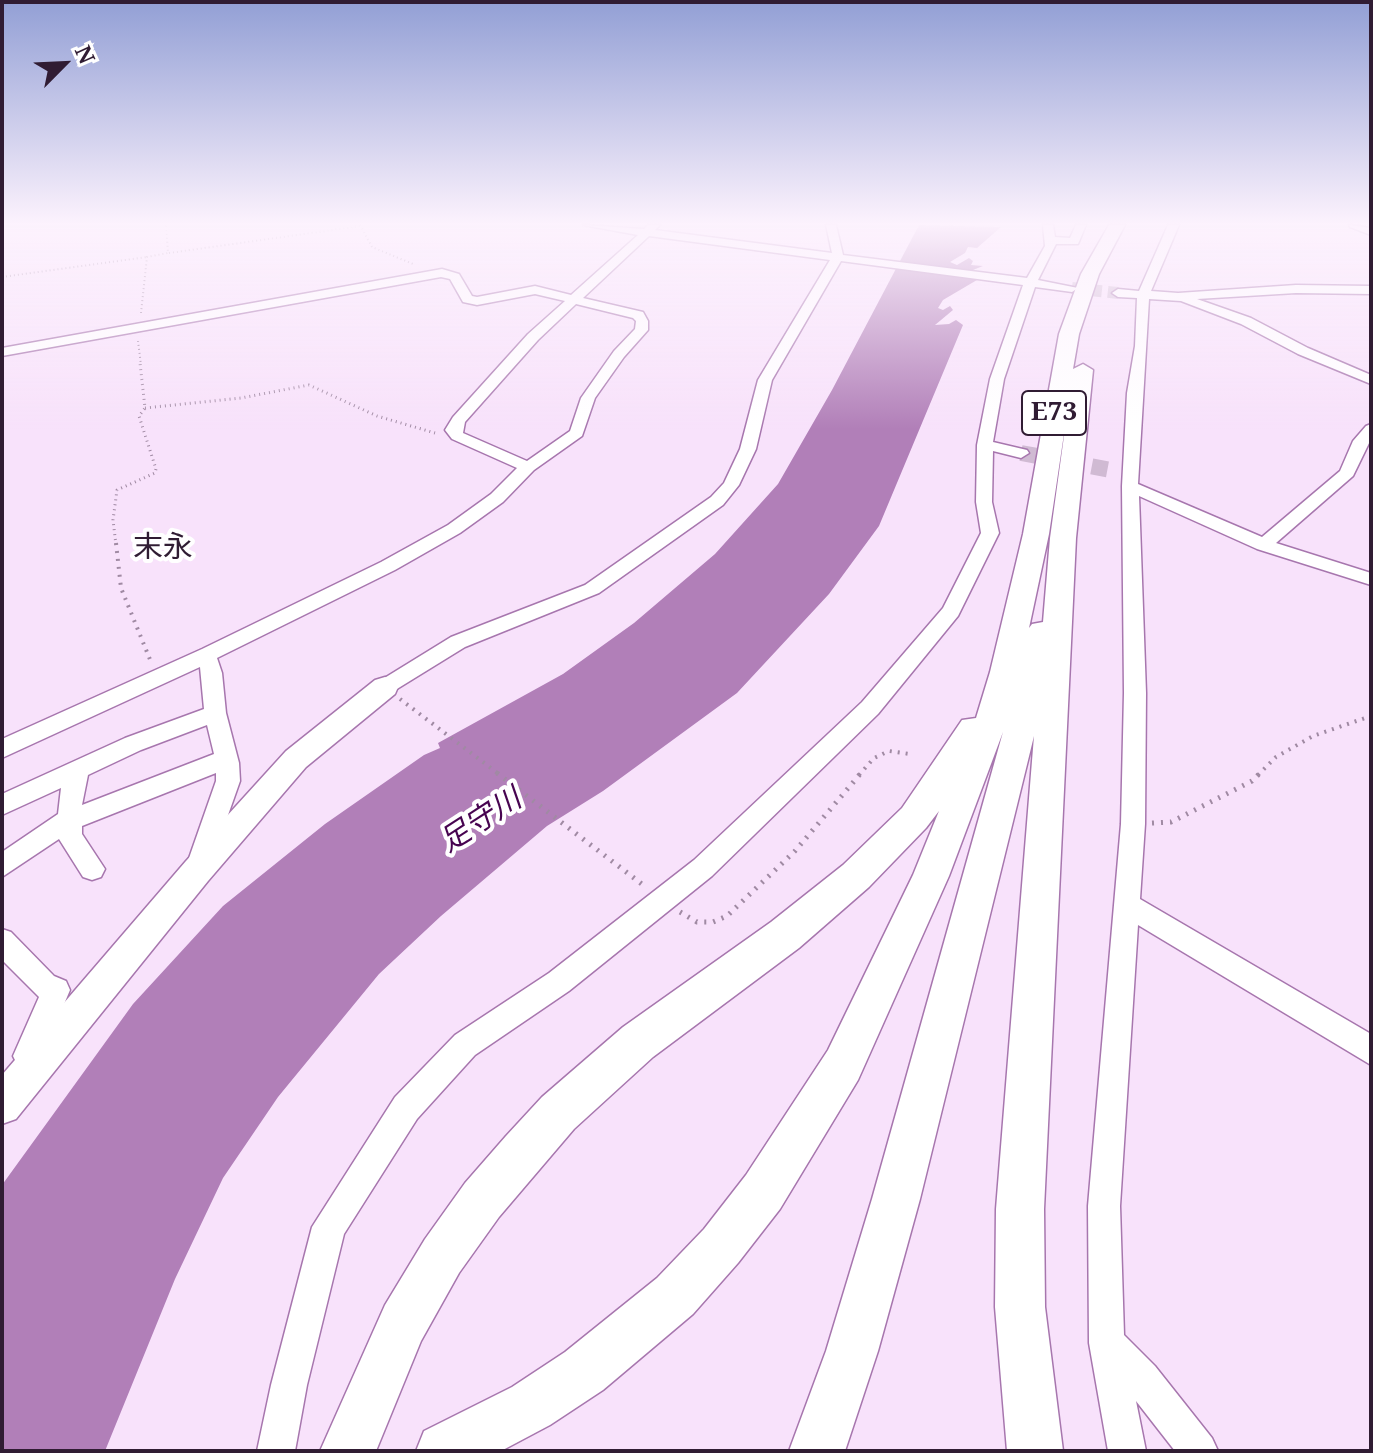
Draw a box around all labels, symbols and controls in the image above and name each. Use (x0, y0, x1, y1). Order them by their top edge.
north arrow (24, 24, 104, 104)
text: N (69, 40, 103, 68)
road number: E73 (1022, 391, 1086, 435)
district label: 末永 (133, 530, 193, 566)
water label: 足守川 (433, 781, 529, 861)

